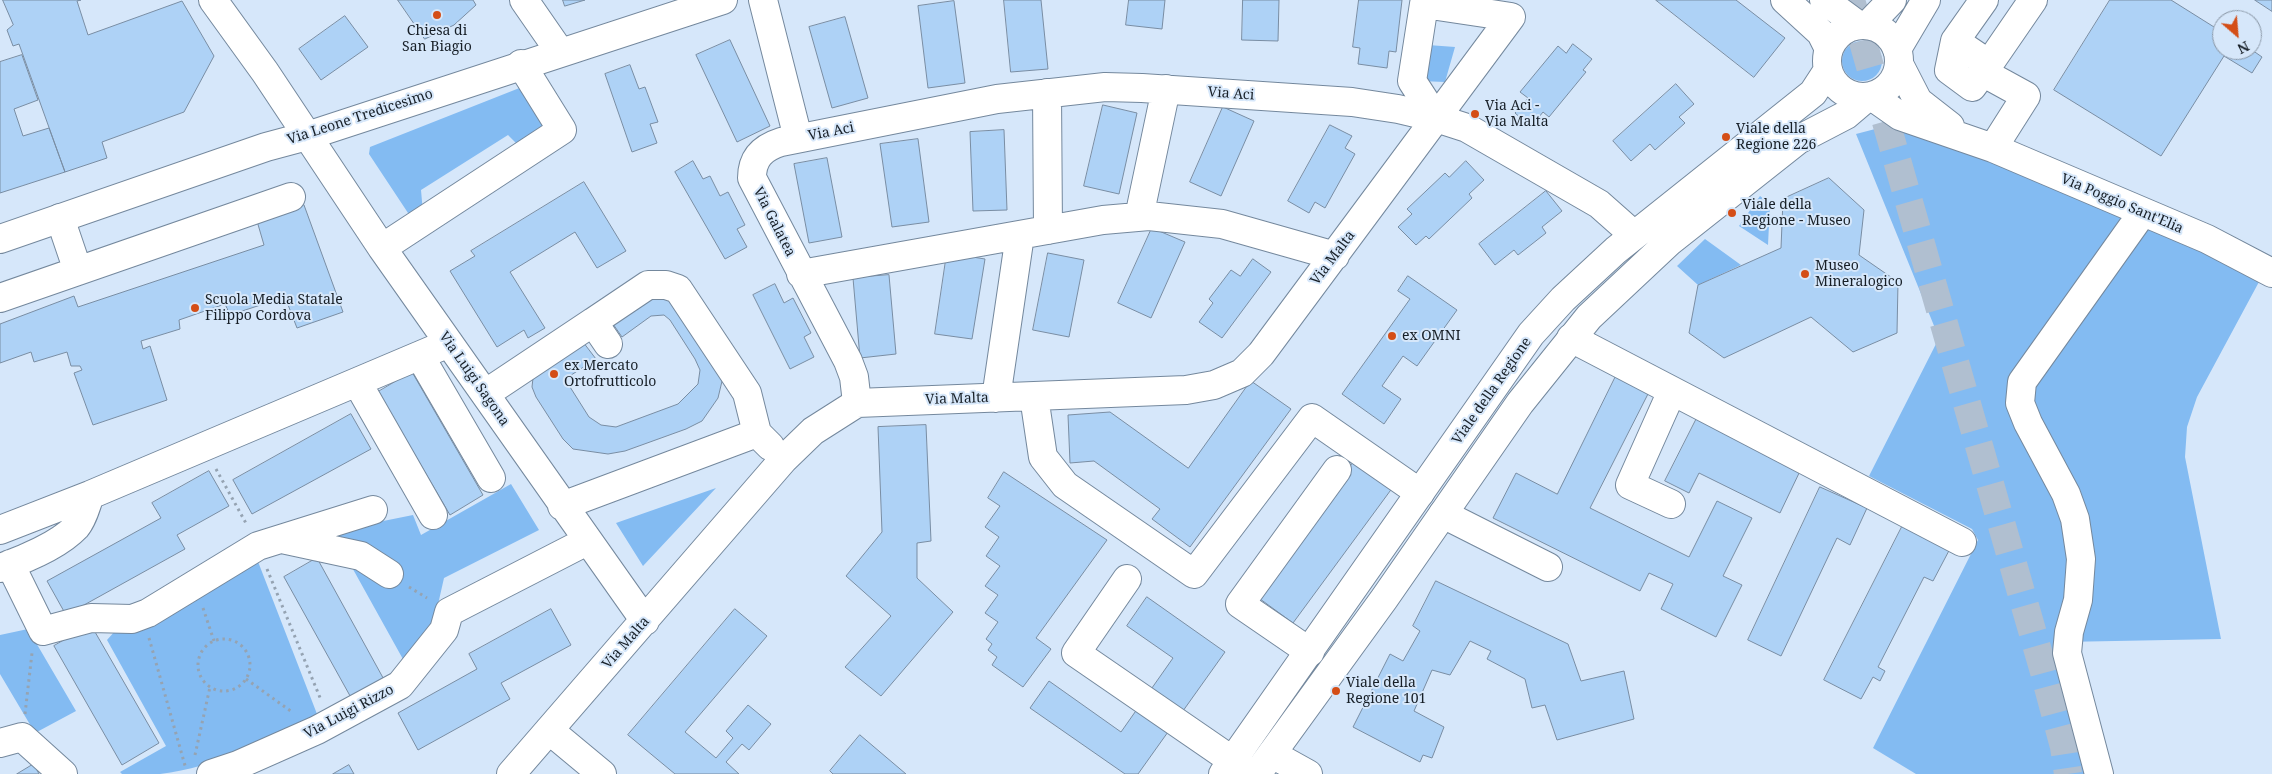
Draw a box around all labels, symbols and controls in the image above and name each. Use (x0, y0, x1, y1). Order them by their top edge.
marker: Chiesa di San Biagio (431, 9, 443, 21)
north arrow (2212, 10, 2262, 60)
place label: Chiesa di San Biagio (402, 23, 472, 56)
text: N (2234, 37, 2253, 59)
street label: Via Aci (1207, 84, 1255, 104)
street label: Via Leone Tredicesimo (285, 86, 435, 148)
place label: Via Aci - Via Malta (1485, 98, 1549, 130)
marker: Via Aci - Via Malta (1469, 108, 1481, 120)
street label: Via Aci (807, 119, 855, 145)
place label: Viale della Regione 226 (1736, 121, 1816, 154)
marker: Viale della Regione 226 (1720, 131, 1732, 143)
street label: Via Poggio Sant'Elia (2058, 171, 2186, 237)
street label: Via Galatea (749, 184, 799, 260)
place label: Viale della Regione - Museo (1742, 197, 1851, 230)
marker: Viale della Regione - Museo (1726, 207, 1738, 219)
street label: Via Malta (1307, 228, 1359, 288)
place label: Museo Mineralogico (1815, 258, 1903, 290)
marker: Museo Mineralogico (1799, 268, 1811, 280)
place label: Scuola Media Statale Filippo Cordova (205, 292, 343, 324)
marker: Scuola Media Statale Filippo Cordova (189, 302, 201, 314)
place label: ex OMNI (1402, 328, 1461, 344)
street label: Via Luigi Sagona (435, 329, 513, 429)
marker: ex OMNI (1386, 330, 1398, 342)
street label: Viale della Regione (1449, 334, 1535, 448)
place label: ex Mercato Ortofrutticolo (564, 358, 656, 391)
marker: ex Mercato Ortofrutticolo (548, 368, 560, 380)
street label: Via Malta (925, 389, 989, 409)
street label: Via Malta (599, 613, 653, 673)
place label: Viale della Regione 101 (1346, 675, 1426, 708)
street label: Via Luigi Rizzo (301, 681, 397, 743)
marker: Viale della Regione 101 (1330, 685, 1342, 697)

